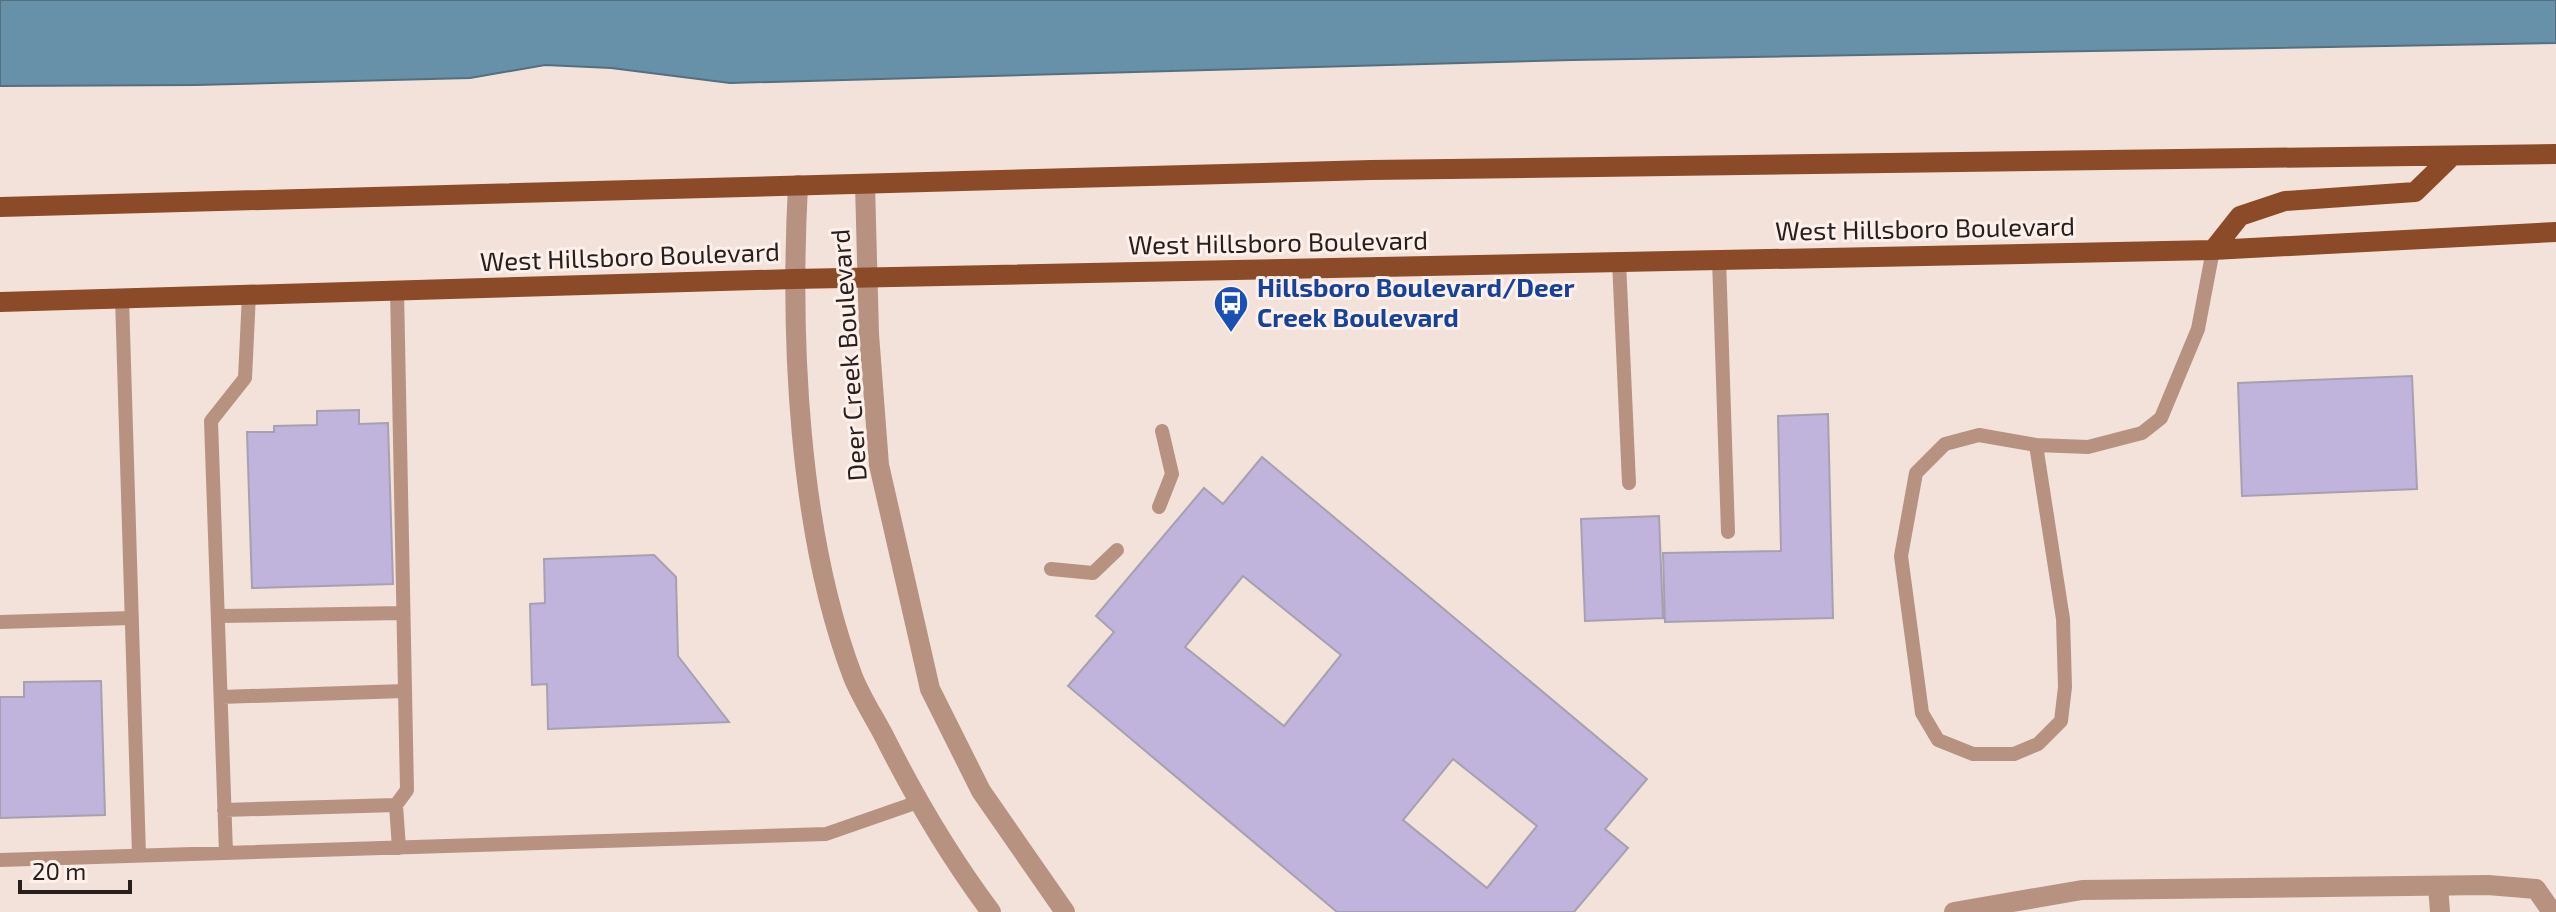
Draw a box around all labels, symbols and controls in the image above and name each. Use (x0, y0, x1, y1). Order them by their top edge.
street label: West Hillsboro Boulevard (1775, 209, 2075, 246)
street label: West Hillsboro Boulevard (1128, 223, 1428, 260)
street label: Deer Creek Boulevard (823, 228, 872, 482)
street label: West Hillsboro Boulevard (479, 235, 780, 276)
place label: Hillsboro Boulevard/Deer Creek Boulevard (1257, 271, 1575, 332)
bus stop icon: Hillsboro Boulevard/Deer Creek Boulevard (1212, 284, 1250, 334)
scale bar (20, 844, 130, 894)
text: 20 m (32, 856, 86, 885)

